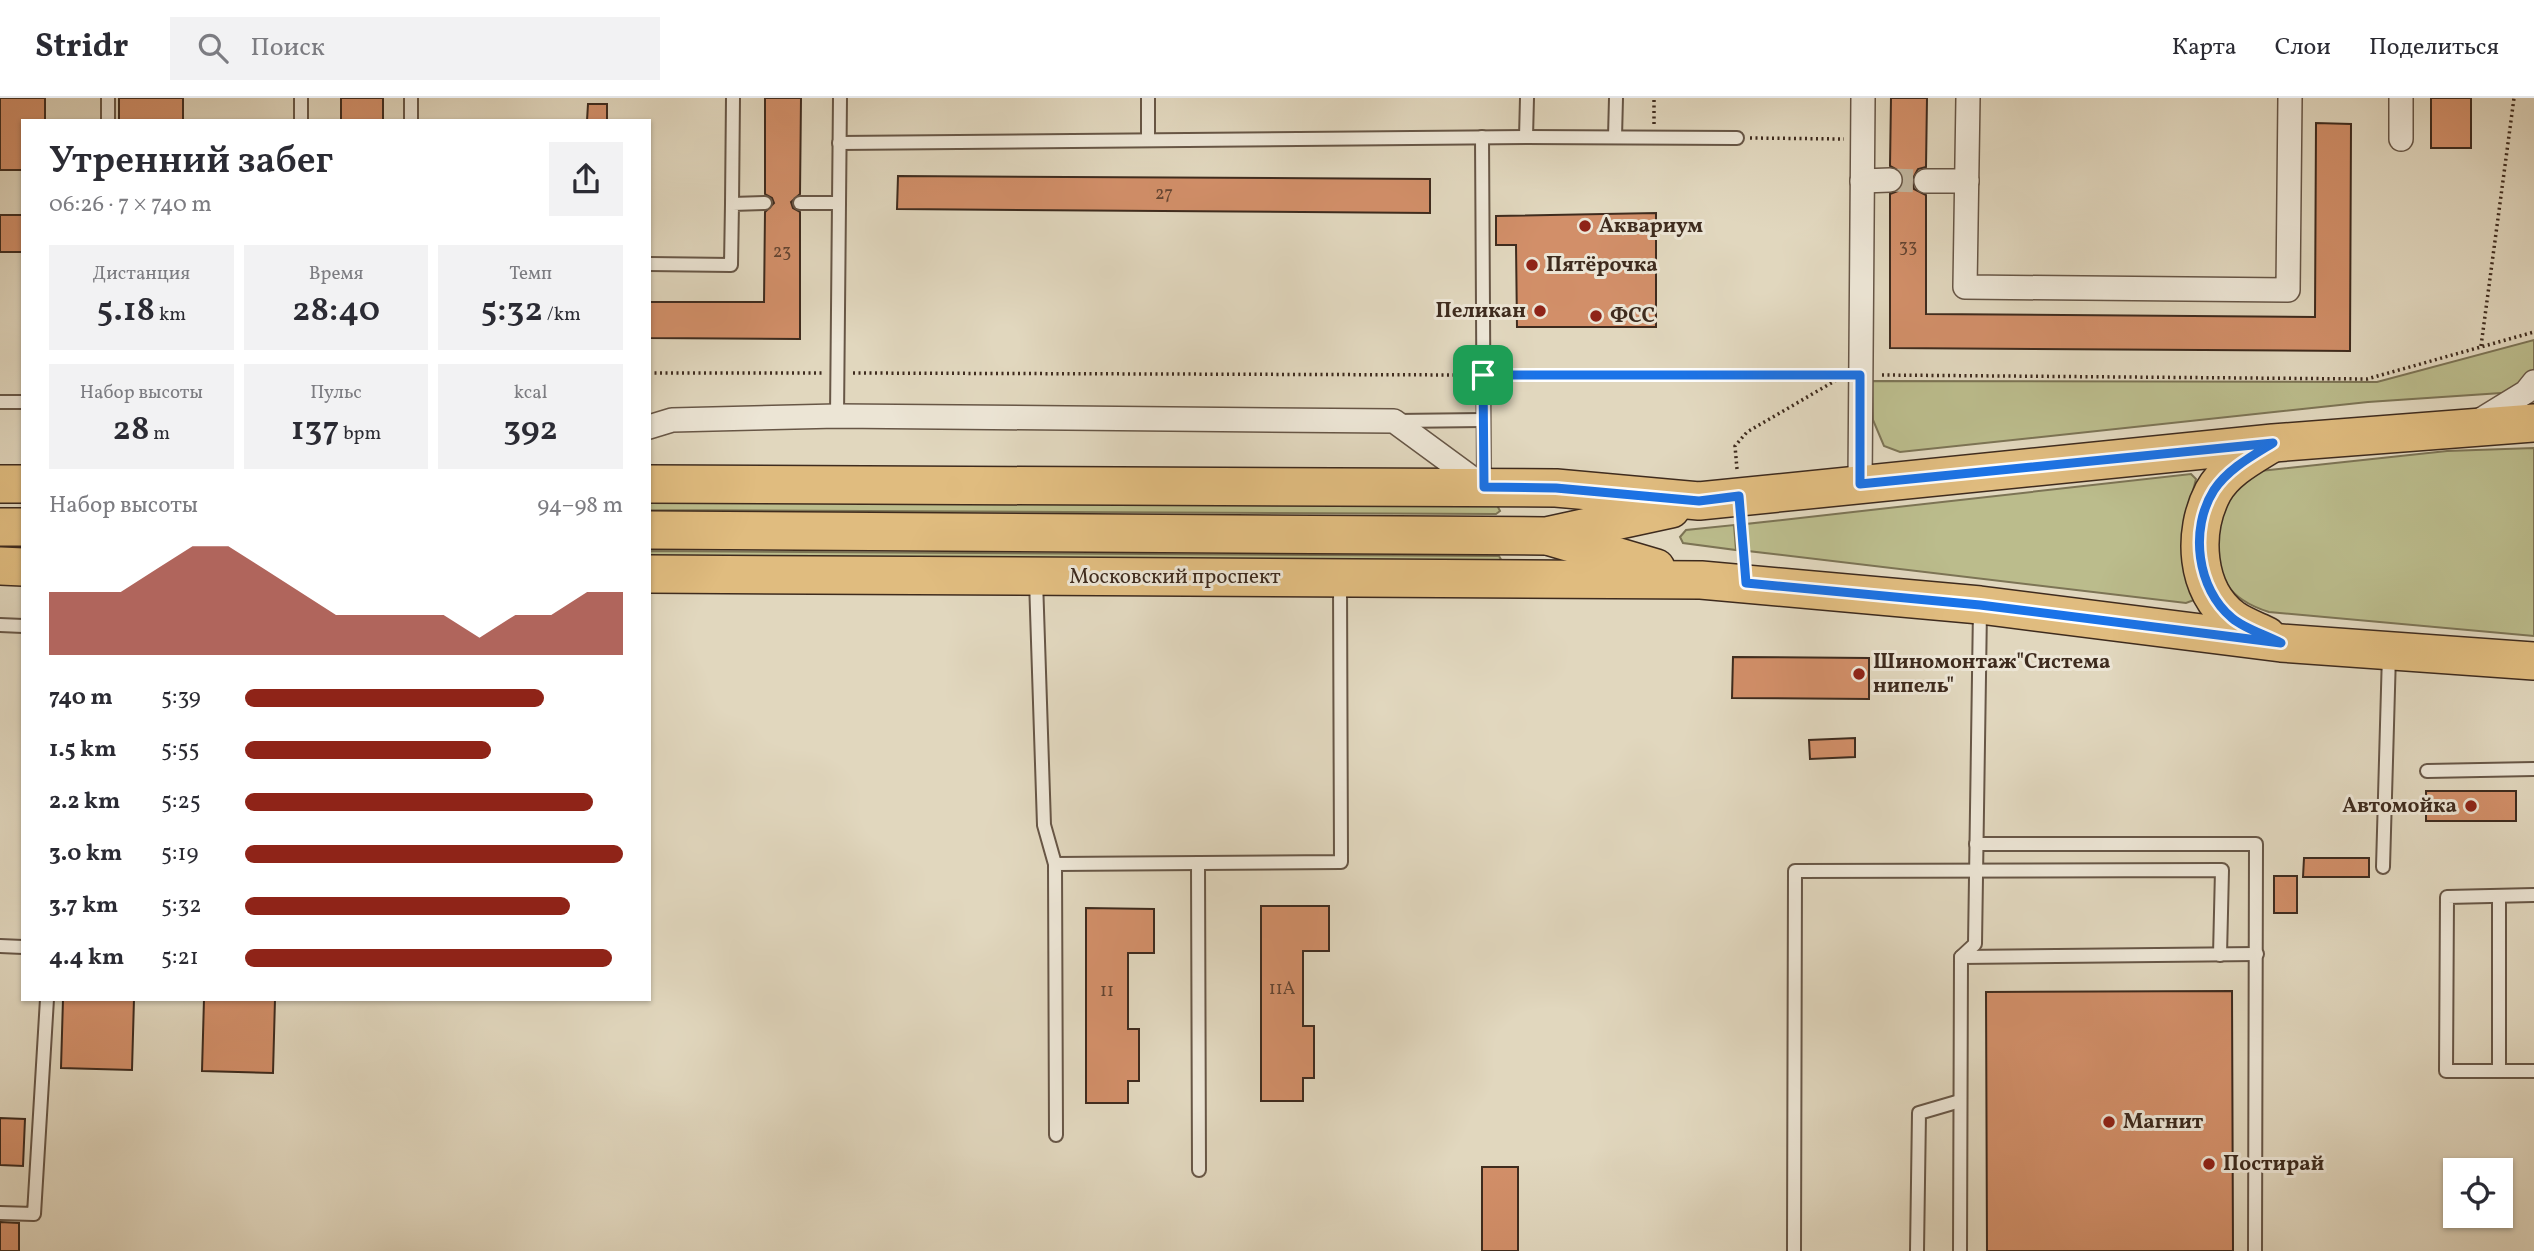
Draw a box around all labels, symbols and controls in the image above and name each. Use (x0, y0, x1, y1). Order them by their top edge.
search box (170, 17, 660, 80)
text: Stridr (35, 25, 128, 71)
icon: search (194, 29, 232, 67)
text: Поиск (250, 30, 325, 66)
text: Карта (2172, 31, 2237, 65)
text: Слои (2275, 31, 2331, 65)
text: Поделиться (2369, 31, 2499, 65)
text: Утренний забег (49, 136, 333, 189)
button: share (549, 142, 623, 216)
house number: 27 (1155, 182, 1173, 207)
text: 06:26 · 7 × 740 m (49, 189, 212, 221)
place label: Аквариум (1599, 212, 1703, 241)
marker: Аквариум (1577, 218, 1593, 234)
house number: 33 (1899, 235, 1917, 260)
house number: 23 (773, 240, 791, 265)
place label: Пятёрочка (1546, 251, 1658, 280)
marker: Пятёрочка (1524, 257, 1540, 273)
text: Дистанция (92, 261, 190, 287)
text: Время (309, 261, 363, 287)
text: Темп (509, 261, 552, 287)
text: 5.18 (97, 287, 155, 335)
text: 28:40 (292, 287, 380, 335)
text: 5:32 (481, 287, 543, 335)
place label: Пеликан (1436, 297, 1526, 326)
text: km (155, 302, 186, 328)
text: /km (543, 302, 581, 328)
place label: ФСС (1610, 302, 1655, 331)
marker: Пеликан (1532, 303, 1548, 319)
marker: ФСС (1588, 308, 1604, 324)
pin (1453, 345, 1513, 405)
icon: arrive (1464, 356, 1502, 394)
text: Набор высоты (80, 380, 203, 406)
text: Пульс (310, 380, 362, 406)
text: kcal (514, 380, 548, 406)
text: 28 (113, 406, 150, 454)
text: 137 (291, 406, 339, 454)
text: 392 (503, 406, 558, 454)
text: m (150, 421, 170, 447)
text: bpm (339, 421, 381, 447)
text: Набор высоты (49, 490, 198, 522)
text: 94–98 m (537, 490, 623, 522)
street label: Московский проспект (1069, 563, 1281, 592)
place label: Шиномонтаж"Система нипель" (1873, 648, 2110, 701)
marker: Шиномонтаж"Система нипель" (1851, 666, 1867, 682)
text: 740 m (49, 682, 113, 714)
text: 5:39 (161, 682, 201, 714)
text: 1.5 km (49, 734, 116, 766)
text: 5:55 (161, 734, 200, 766)
text: 2.2 km (49, 786, 120, 818)
text: 5:25 (161, 786, 201, 818)
place label: Автомойка (2342, 792, 2457, 821)
marker: Автомойка (2463, 798, 2479, 814)
text: 3.0 km (49, 838, 122, 870)
text: 5:19 (161, 838, 198, 870)
text: 3.7 km (49, 890, 118, 922)
text: 5:32 (161, 890, 202, 922)
text: 4.4 km (49, 942, 124, 974)
text: 5:21 (161, 942, 199, 974)
house number: 11А (1269, 977, 1296, 1002)
house number: 11 (1100, 979, 1114, 1004)
place label: Магнит (2123, 1108, 2204, 1137)
marker: Магнит (2101, 1114, 2117, 1130)
place label: Постирай (2223, 1150, 2324, 1179)
marker: Постирай (2201, 1156, 2217, 1172)
map controls (2443, 1158, 2513, 1228)
button: locate (2443, 1158, 2513, 1228)

